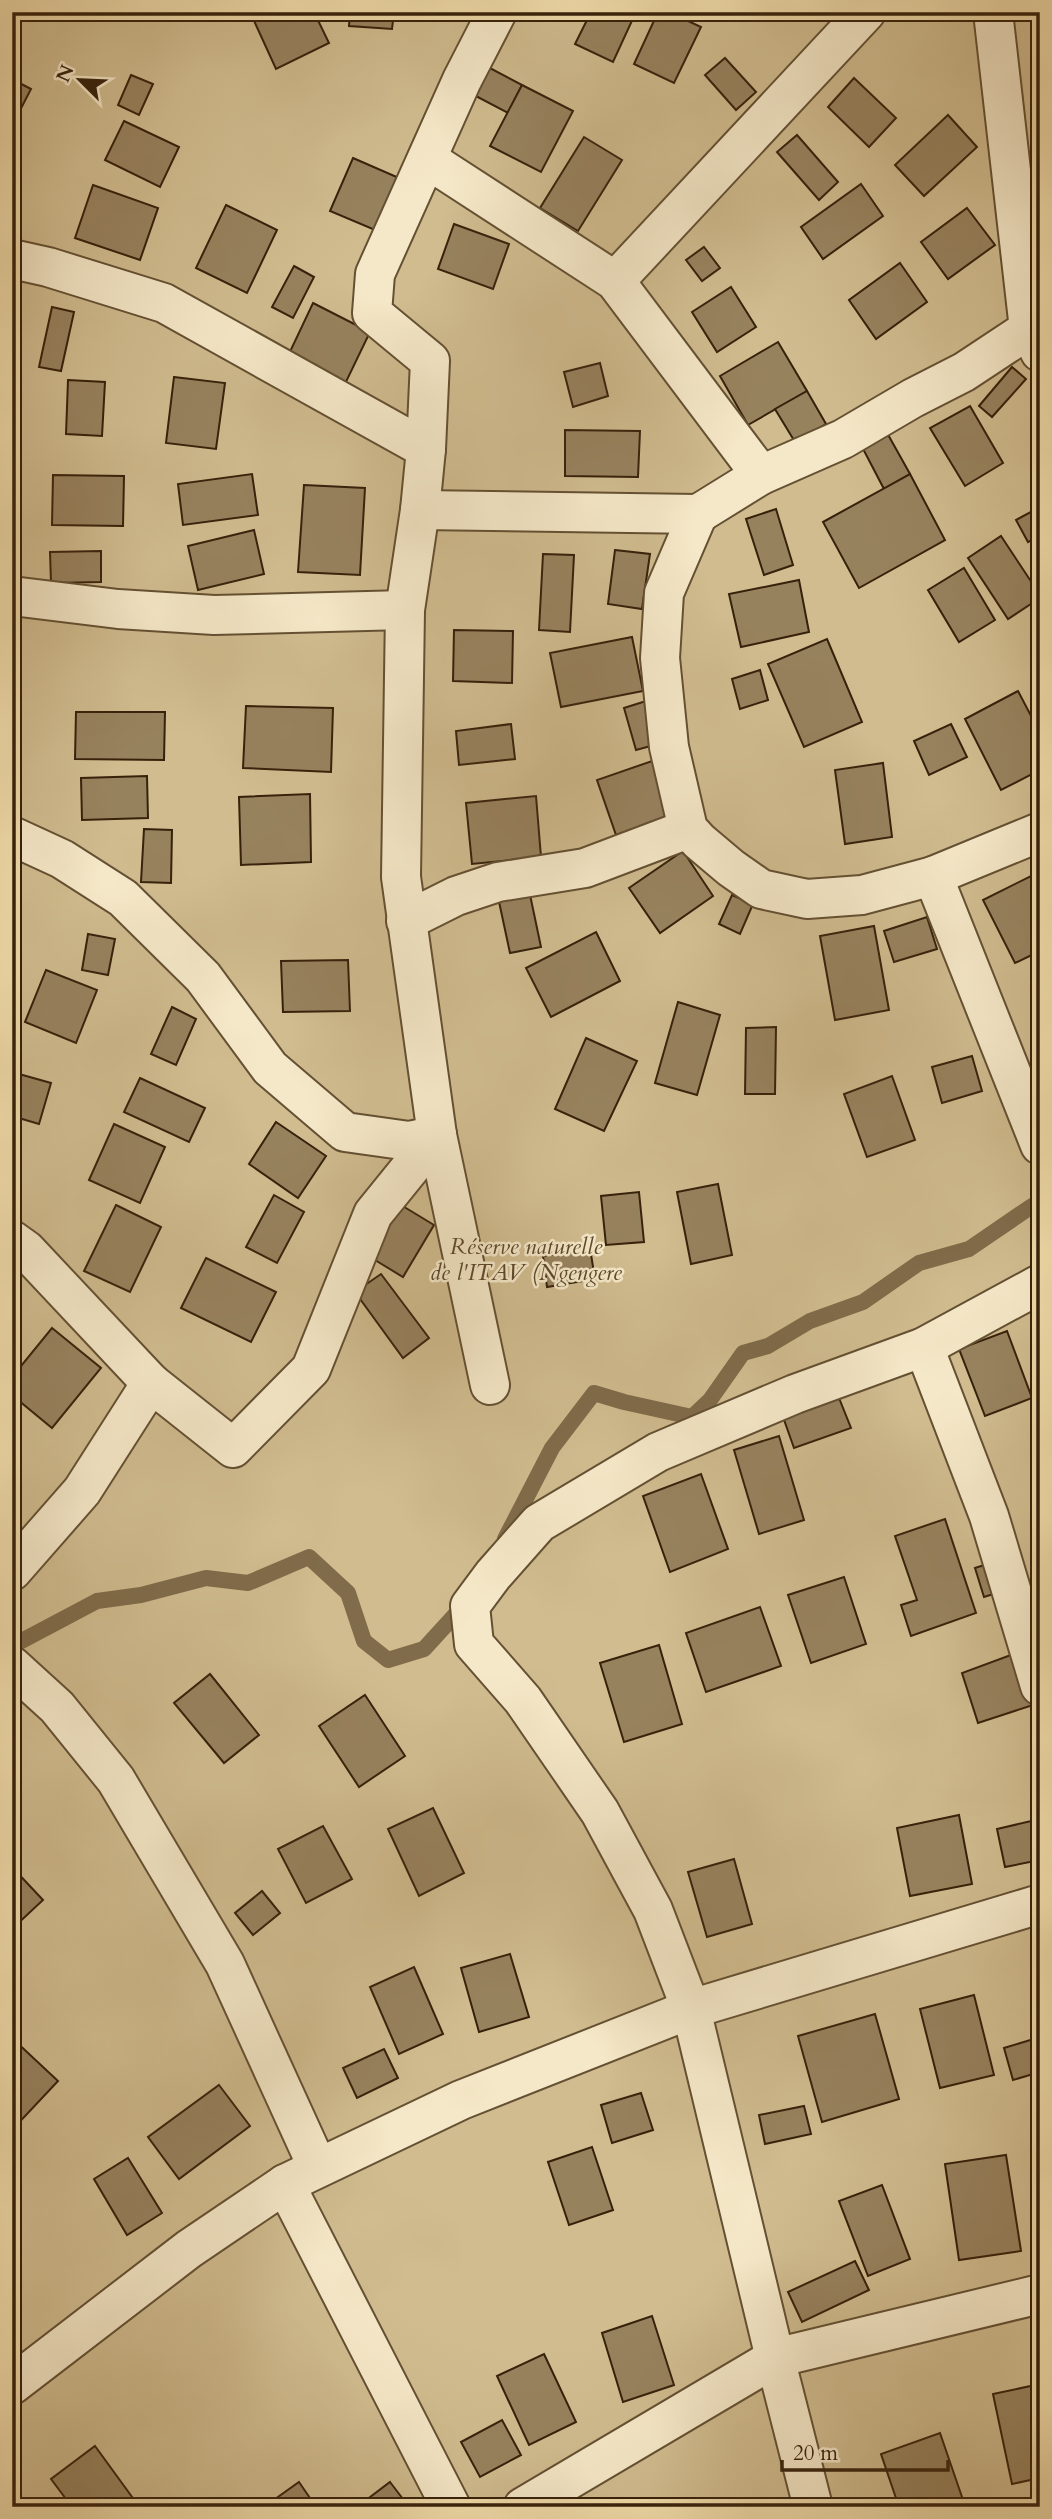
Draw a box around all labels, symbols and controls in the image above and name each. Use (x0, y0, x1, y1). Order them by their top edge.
north arrow (46, 46, 116, 116)
text: N (50, 60, 81, 86)
park label: Réserve naturelle de l'ITAV (Ngengere (430, 1231, 622, 1288)
scale bar (782, 2428, 949, 2472)
text: 20 m (793, 2439, 838, 2468)

